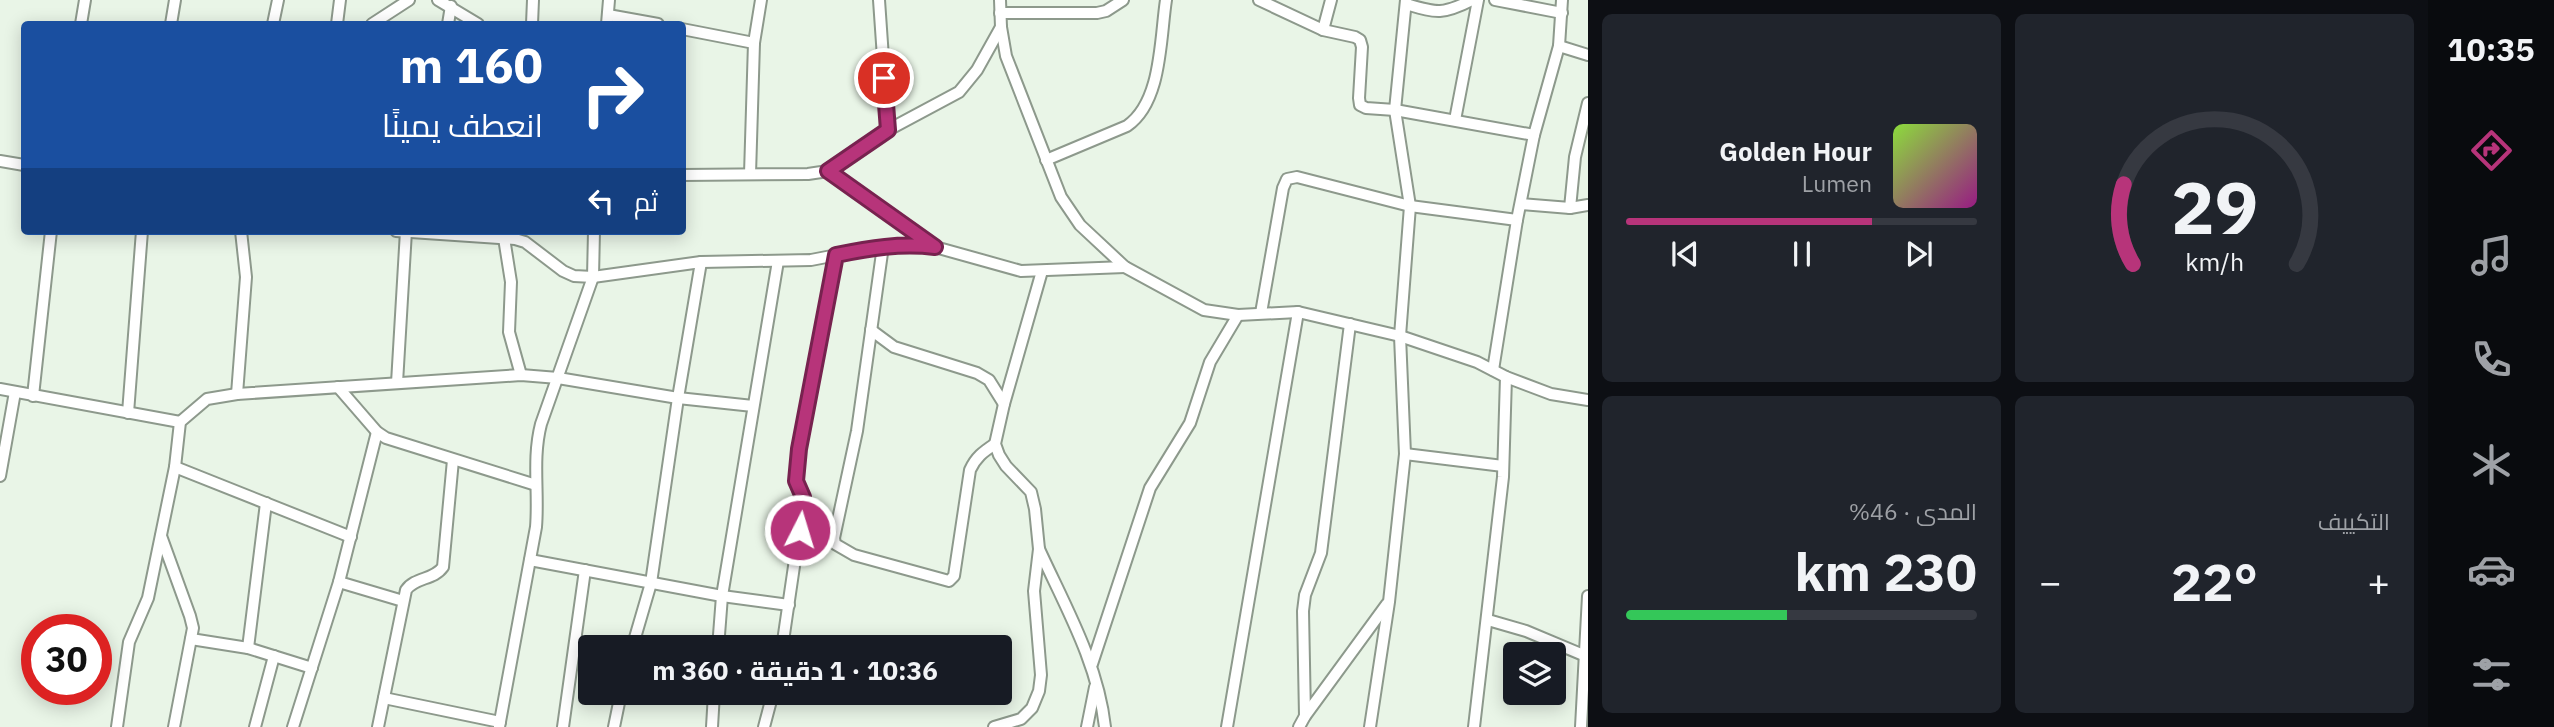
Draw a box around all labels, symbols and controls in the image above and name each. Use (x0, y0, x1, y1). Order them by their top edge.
text: 10:35 (2447, 28, 2535, 70)
text: 160 m (399, 33, 543, 96)
pin (854, 48, 914, 108)
icon: right (567, 49, 658, 140)
icon: arrive (865, 59, 903, 97)
text: انعطف يمينًا (382, 104, 543, 146)
icon: directions (2467, 126, 2516, 175)
text: Golden Hour (1719, 134, 1872, 168)
text: 29 (2171, 160, 2258, 255)
text: Lumen (1802, 168, 1872, 198)
icon: left (582, 182, 620, 220)
text: ثم (634, 184, 658, 218)
icon: music (2467, 231, 2516, 280)
icon: previous (1666, 235, 1704, 273)
icon: pause (1783, 235, 1821, 273)
icon: next (1900, 235, 1938, 273)
text: km/h (2185, 245, 2244, 278)
icon: phone (2467, 335, 2516, 384)
icon: climate (2467, 440, 2516, 489)
position arrow (763, 493, 837, 567)
text: المدى · 46% (1849, 496, 1977, 526)
text: التكييف (2318, 506, 2390, 536)
text: 230 km (1795, 538, 1977, 605)
icon: car (2467, 545, 2516, 594)
text: 22° (2171, 548, 2258, 615)
text: − (2039, 557, 2062, 606)
text: + (2367, 557, 2390, 606)
speed limit sign: 30 (21, 614, 112, 705)
map controls (1503, 642, 1566, 705)
button: layers (1503, 642, 1566, 705)
icon: filters (2467, 650, 2516, 699)
text: 10:36 · 1 دقيقة · 360 m (652, 653, 938, 687)

